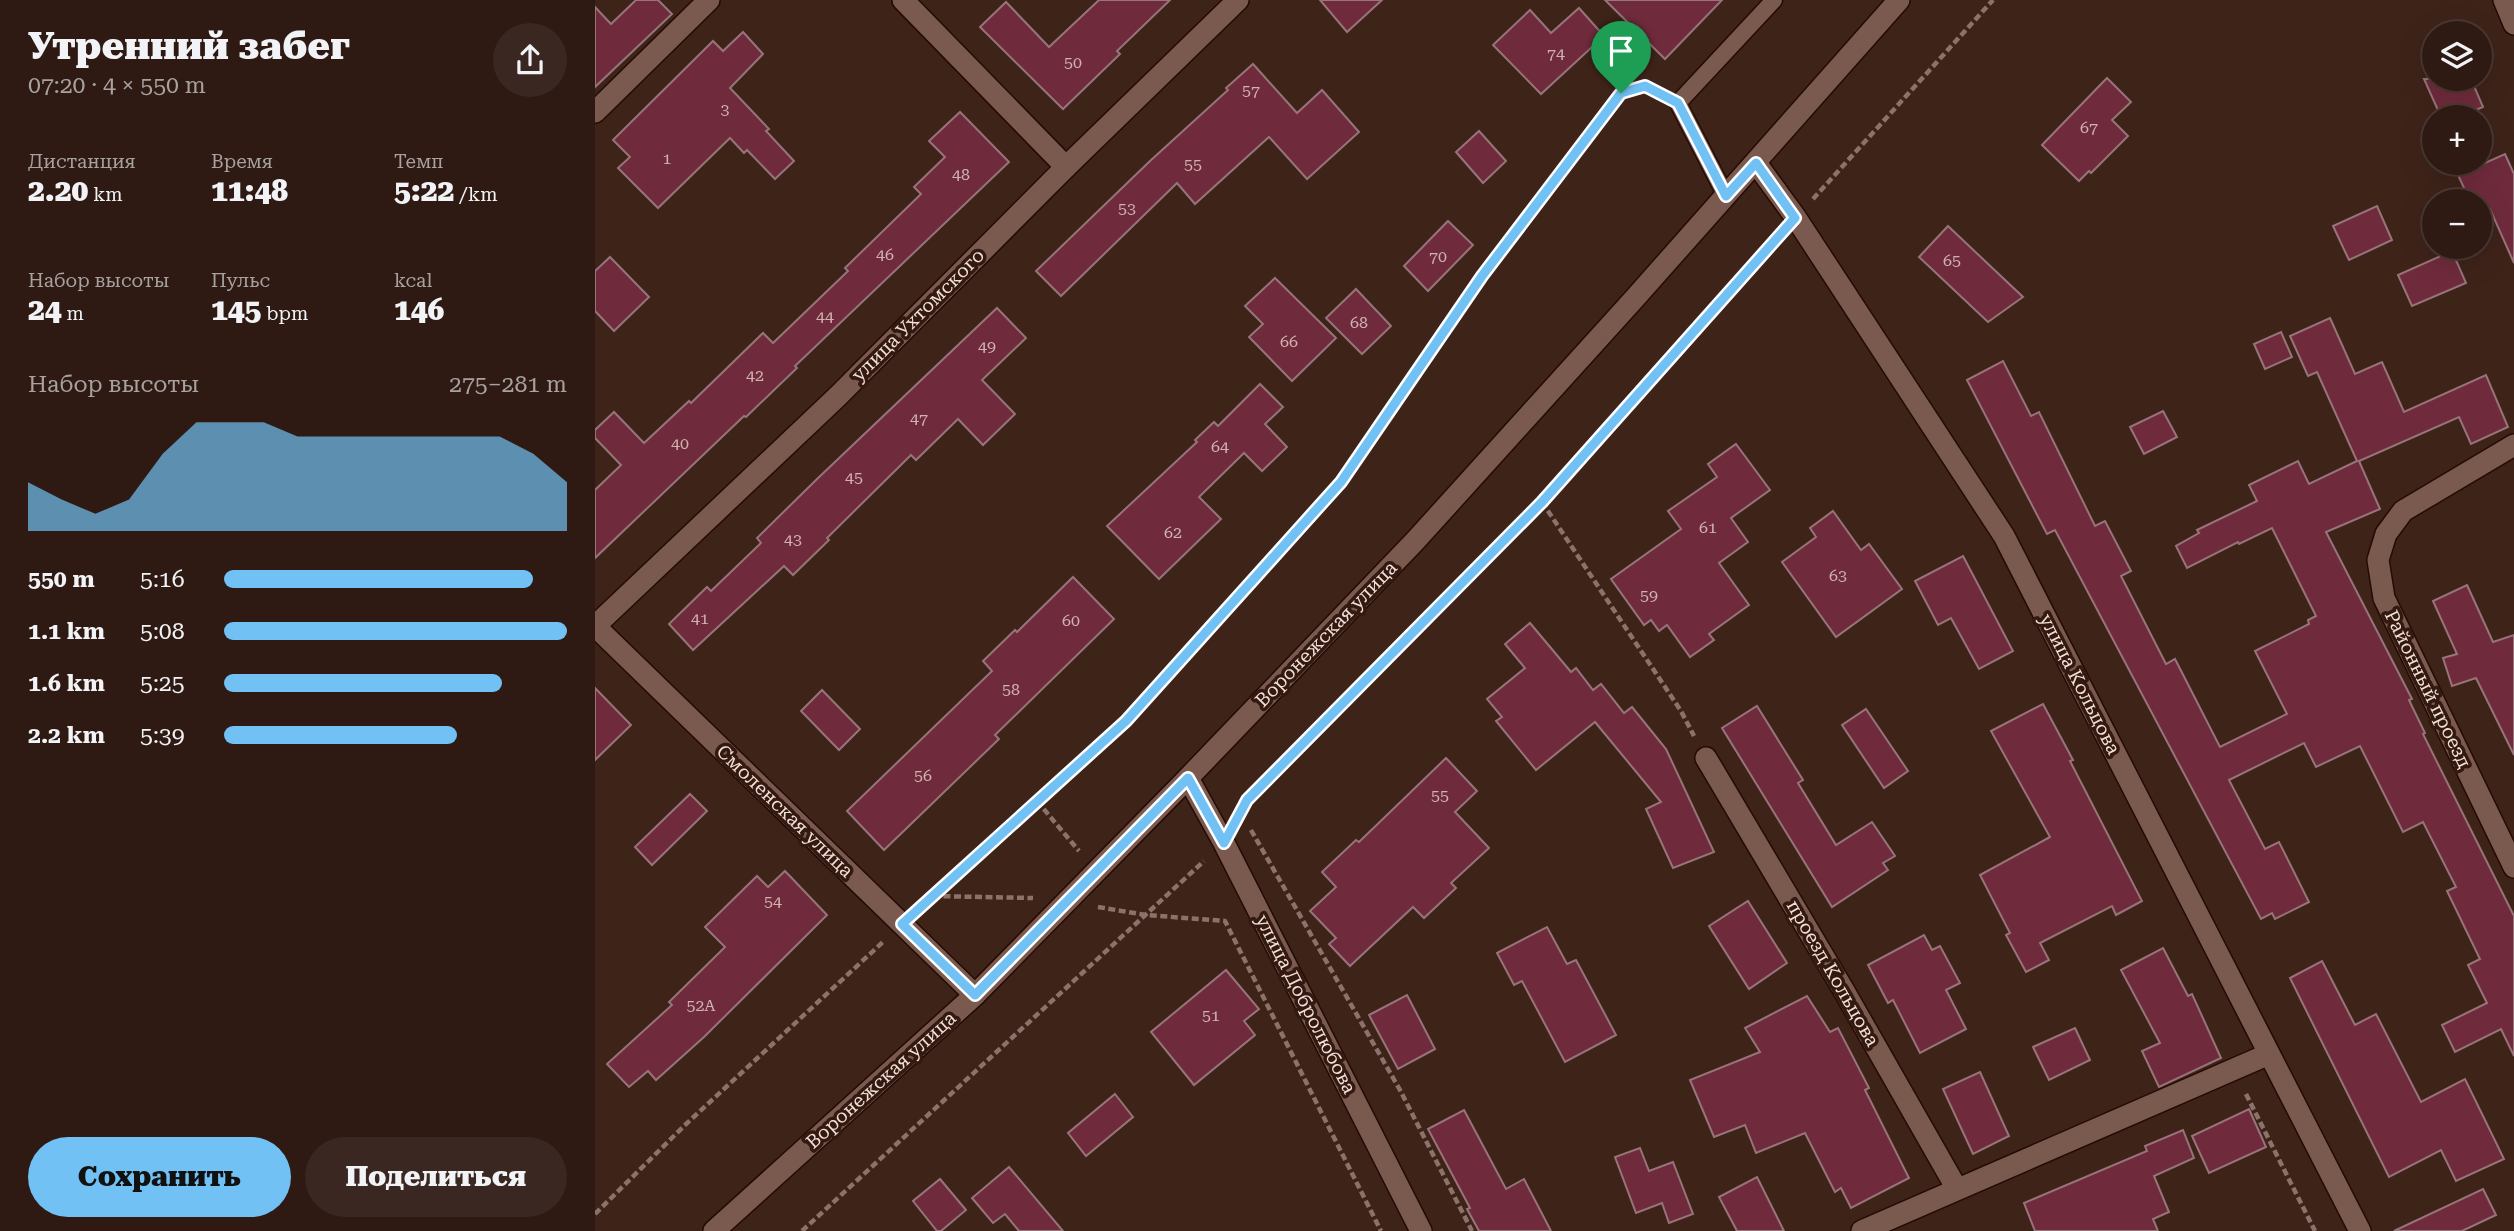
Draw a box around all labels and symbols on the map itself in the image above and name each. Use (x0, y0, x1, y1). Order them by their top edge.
pin (1591, 21, 1651, 93)
house number: 74 (1547, 44, 1565, 63)
house number: 50 (1064, 53, 1082, 72)
house number: 57 (1242, 81, 1260, 100)
house number: 3 (721, 100, 730, 119)
house number: 67 (2080, 118, 2098, 137)
house number: 1 (663, 149, 672, 168)
house number: 55 (1184, 155, 1202, 174)
house number: 48 (952, 165, 970, 184)
house number: 53 (1118, 199, 1136, 218)
street label: улица Ухтомского (847, 244, 989, 386)
house number: 46 (876, 245, 894, 264)
house number: 70 (1429, 247, 1447, 266)
house number: 65 (1943, 251, 1961, 270)
house number: 44 (816, 307, 834, 326)
house number: 68 (1350, 313, 1368, 332)
house number: 66 (1280, 332, 1298, 351)
house number: 49 (978, 337, 996, 356)
house number: 42 (746, 366, 764, 385)
house number: 47 (910, 409, 928, 428)
house number: 40 (671, 434, 689, 453)
house number: 64 (1211, 437, 1229, 456)
house number: 45 (845, 468, 863, 487)
house number: 61 (1699, 518, 1717, 537)
house number: 62 (1164, 523, 1182, 542)
house number: 43 (784, 530, 802, 549)
street label: Воронежская улица (1250, 556, 1402, 712)
house number: 63 (1829, 566, 1847, 585)
house number: 59 (1640, 586, 1658, 605)
street label: Районный проезд (2380, 606, 2476, 772)
house number: 41 (691, 609, 709, 628)
street label: улица Кольцова (2035, 610, 2126, 759)
house number: 60 (1062, 611, 1080, 630)
house number: 58 (1002, 680, 1020, 699)
street label: Смоленская улица (712, 740, 859, 883)
house number: 56 (914, 766, 932, 785)
house number: 55 (1431, 786, 1449, 805)
house number: 54 (764, 892, 782, 911)
street label: проезд Кольцова (1782, 896, 1885, 1051)
street label: улица Добролюбова (1251, 911, 1362, 1098)
house number: 52А (686, 996, 716, 1015)
street label: Воронежская улица (801, 1006, 961, 1153)
house number: 51 (1202, 1006, 1220, 1025)

